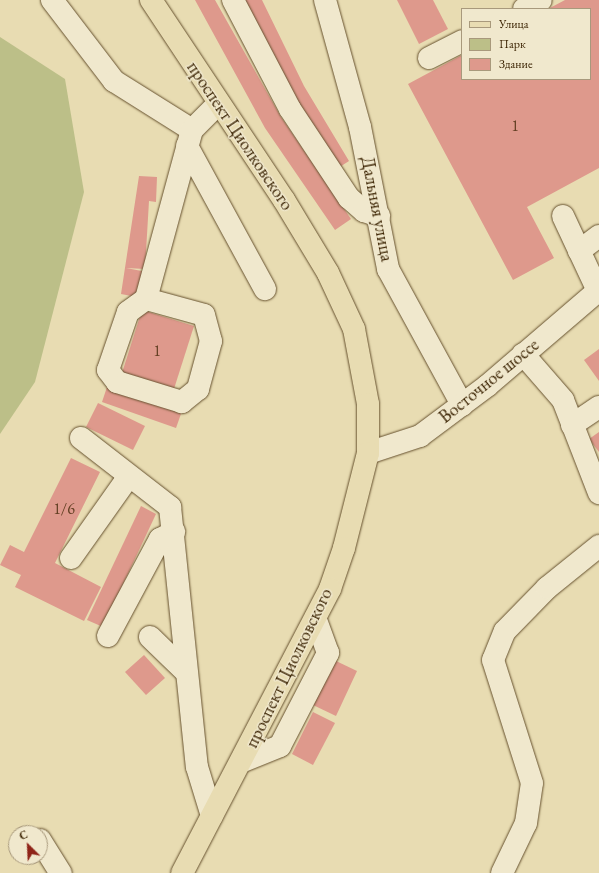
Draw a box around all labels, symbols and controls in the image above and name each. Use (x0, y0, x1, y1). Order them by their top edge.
legend (461, 8, 591, 80)
text: Улица (499, 16, 529, 32)
text: Парк (499, 36, 526, 52)
text: Здание (499, 56, 533, 72)
street label: проспект Циолковского (182, 57, 298, 215)
house number: 1 (511, 116, 519, 136)
street label: Дальняя улица (356, 155, 398, 263)
street label: Восточное шоссе (435, 334, 543, 428)
house number: 1 (153, 341, 161, 361)
house number: 1/6 (53, 499, 75, 519)
street label: проспект Циолковского (241, 585, 337, 751)
north arrow (8, 825, 48, 865)
text: С (17, 827, 30, 843)

